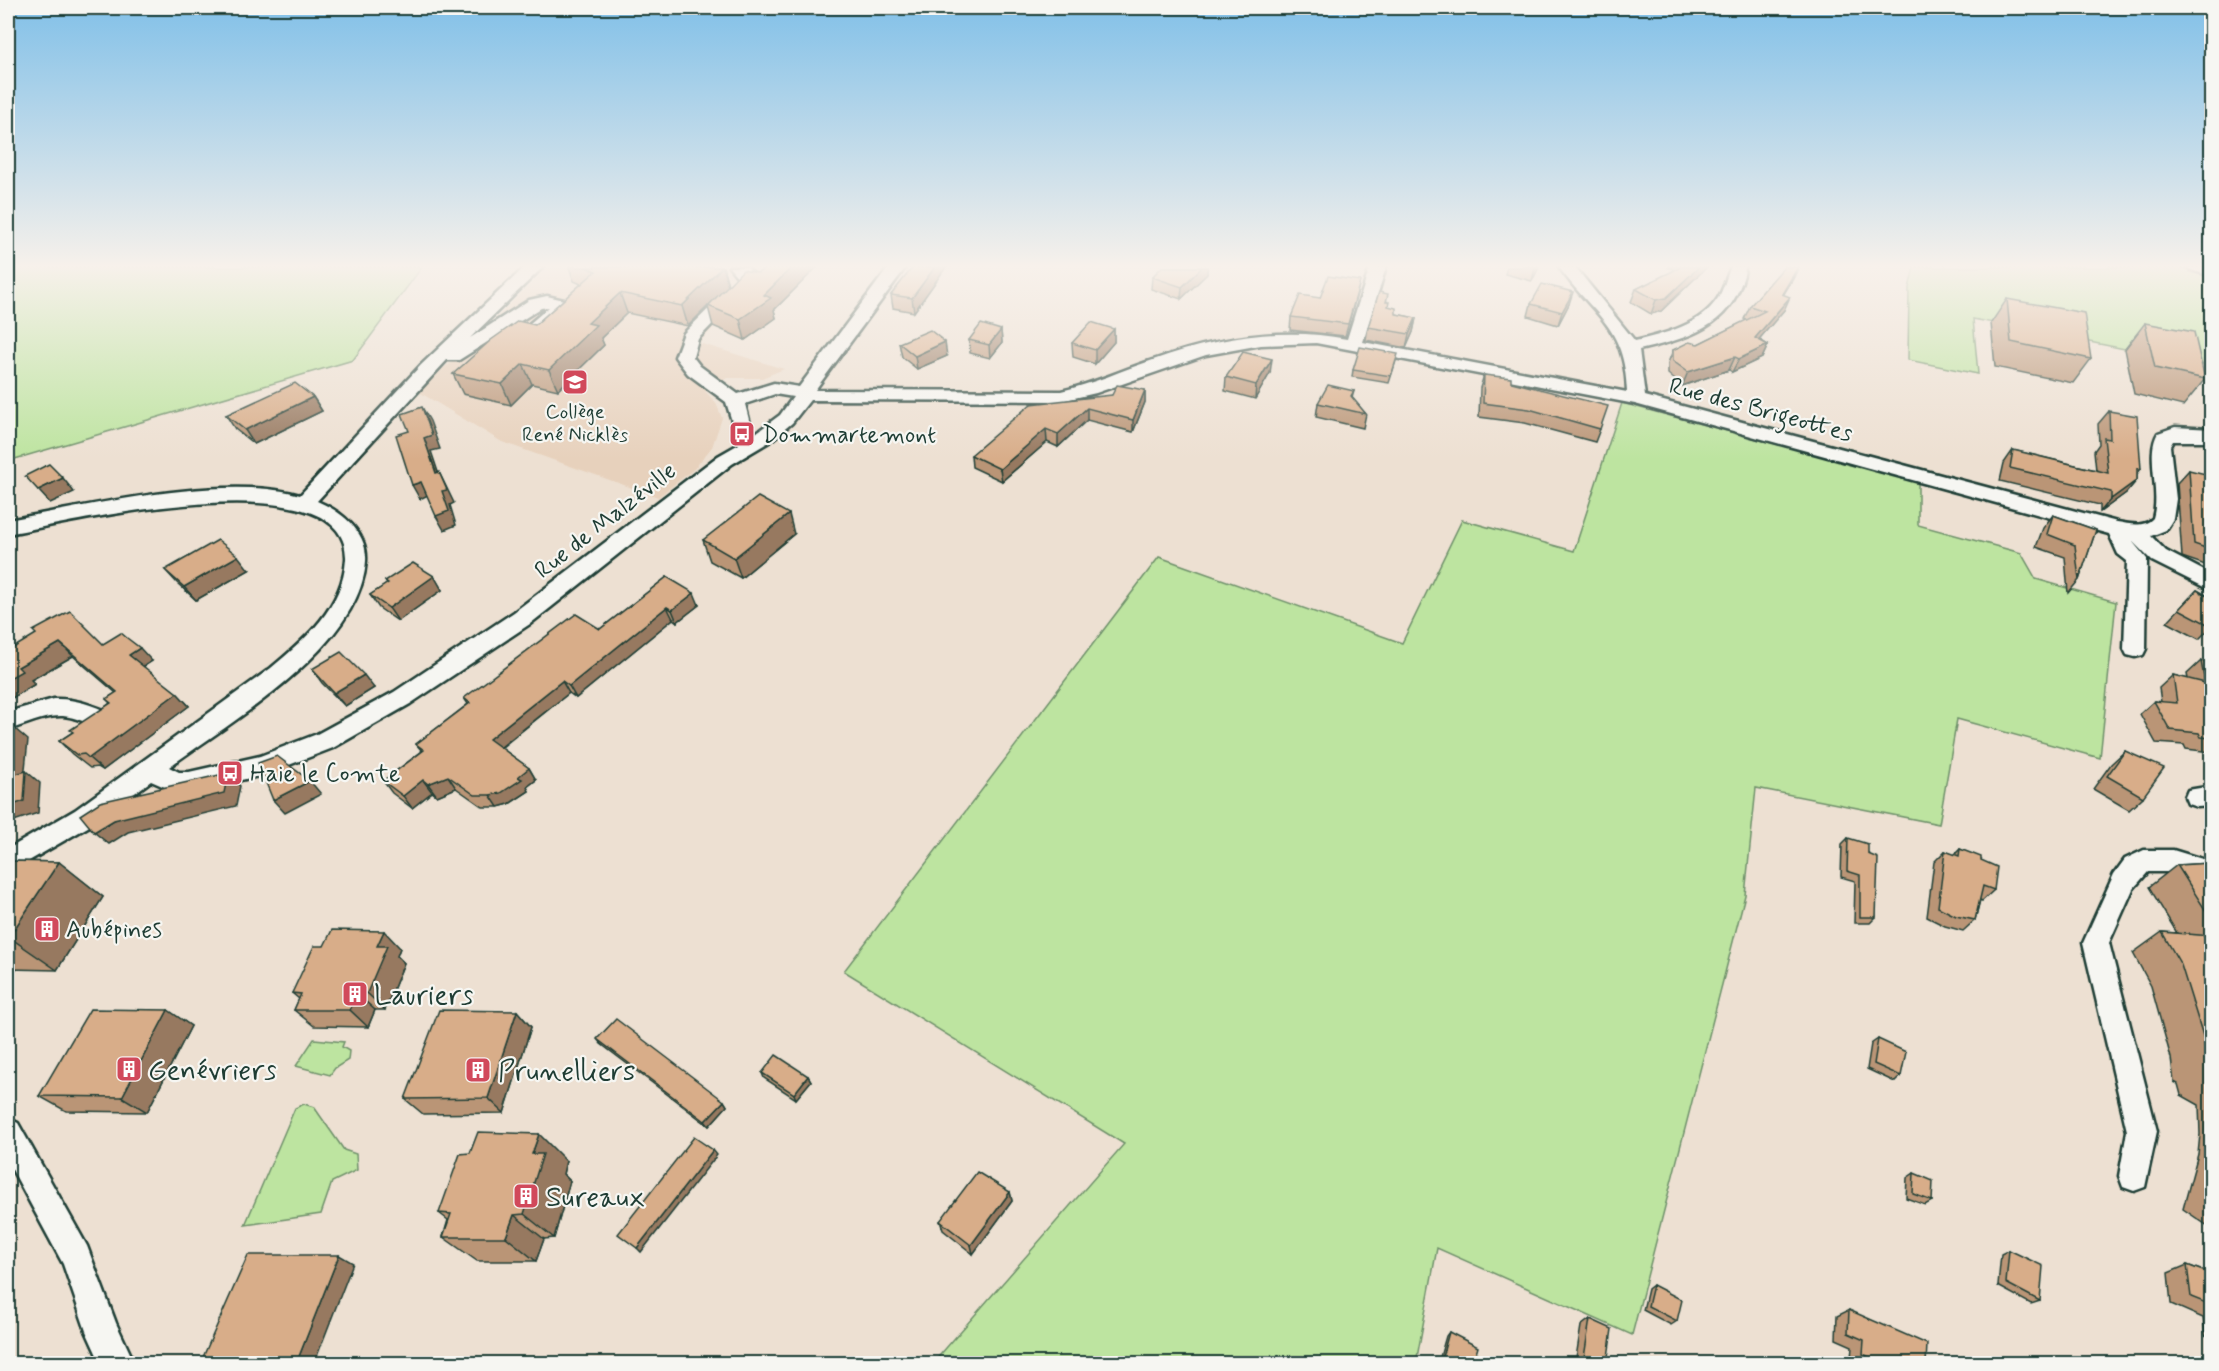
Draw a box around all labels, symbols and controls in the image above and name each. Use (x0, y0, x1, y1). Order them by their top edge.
school or university icon: Collège René Nicklès (560, 367, 590, 397)
street label: Rue des Brigeottes (1665, 371, 1856, 453)
place label: Collège René Nicklès (522, 399, 628, 449)
bus stop icon: Dommartemont (727, 419, 757, 449)
place label: Dommartemont (762, 420, 936, 451)
street label: Rue de Malzéville (529, 456, 683, 586)
bus stop icon: Haie le Comte (215, 758, 245, 788)
place label: Haie le Comte (250, 759, 400, 790)
building icon: Aubépines (32, 914, 62, 944)
place label: Aubépines (66, 915, 162, 946)
place label: Lauriers (374, 978, 473, 1015)
building icon: Lauriers (340, 979, 370, 1009)
place label: Genévriers (148, 1053, 277, 1090)
building icon: Genévriers (114, 1054, 144, 1084)
place label: Prunelliers (498, 1054, 635, 1091)
building icon: Prunelliers (463, 1055, 493, 1085)
place label: Sureaux (546, 1180, 645, 1217)
building icon: Sureaux (511, 1181, 541, 1211)

